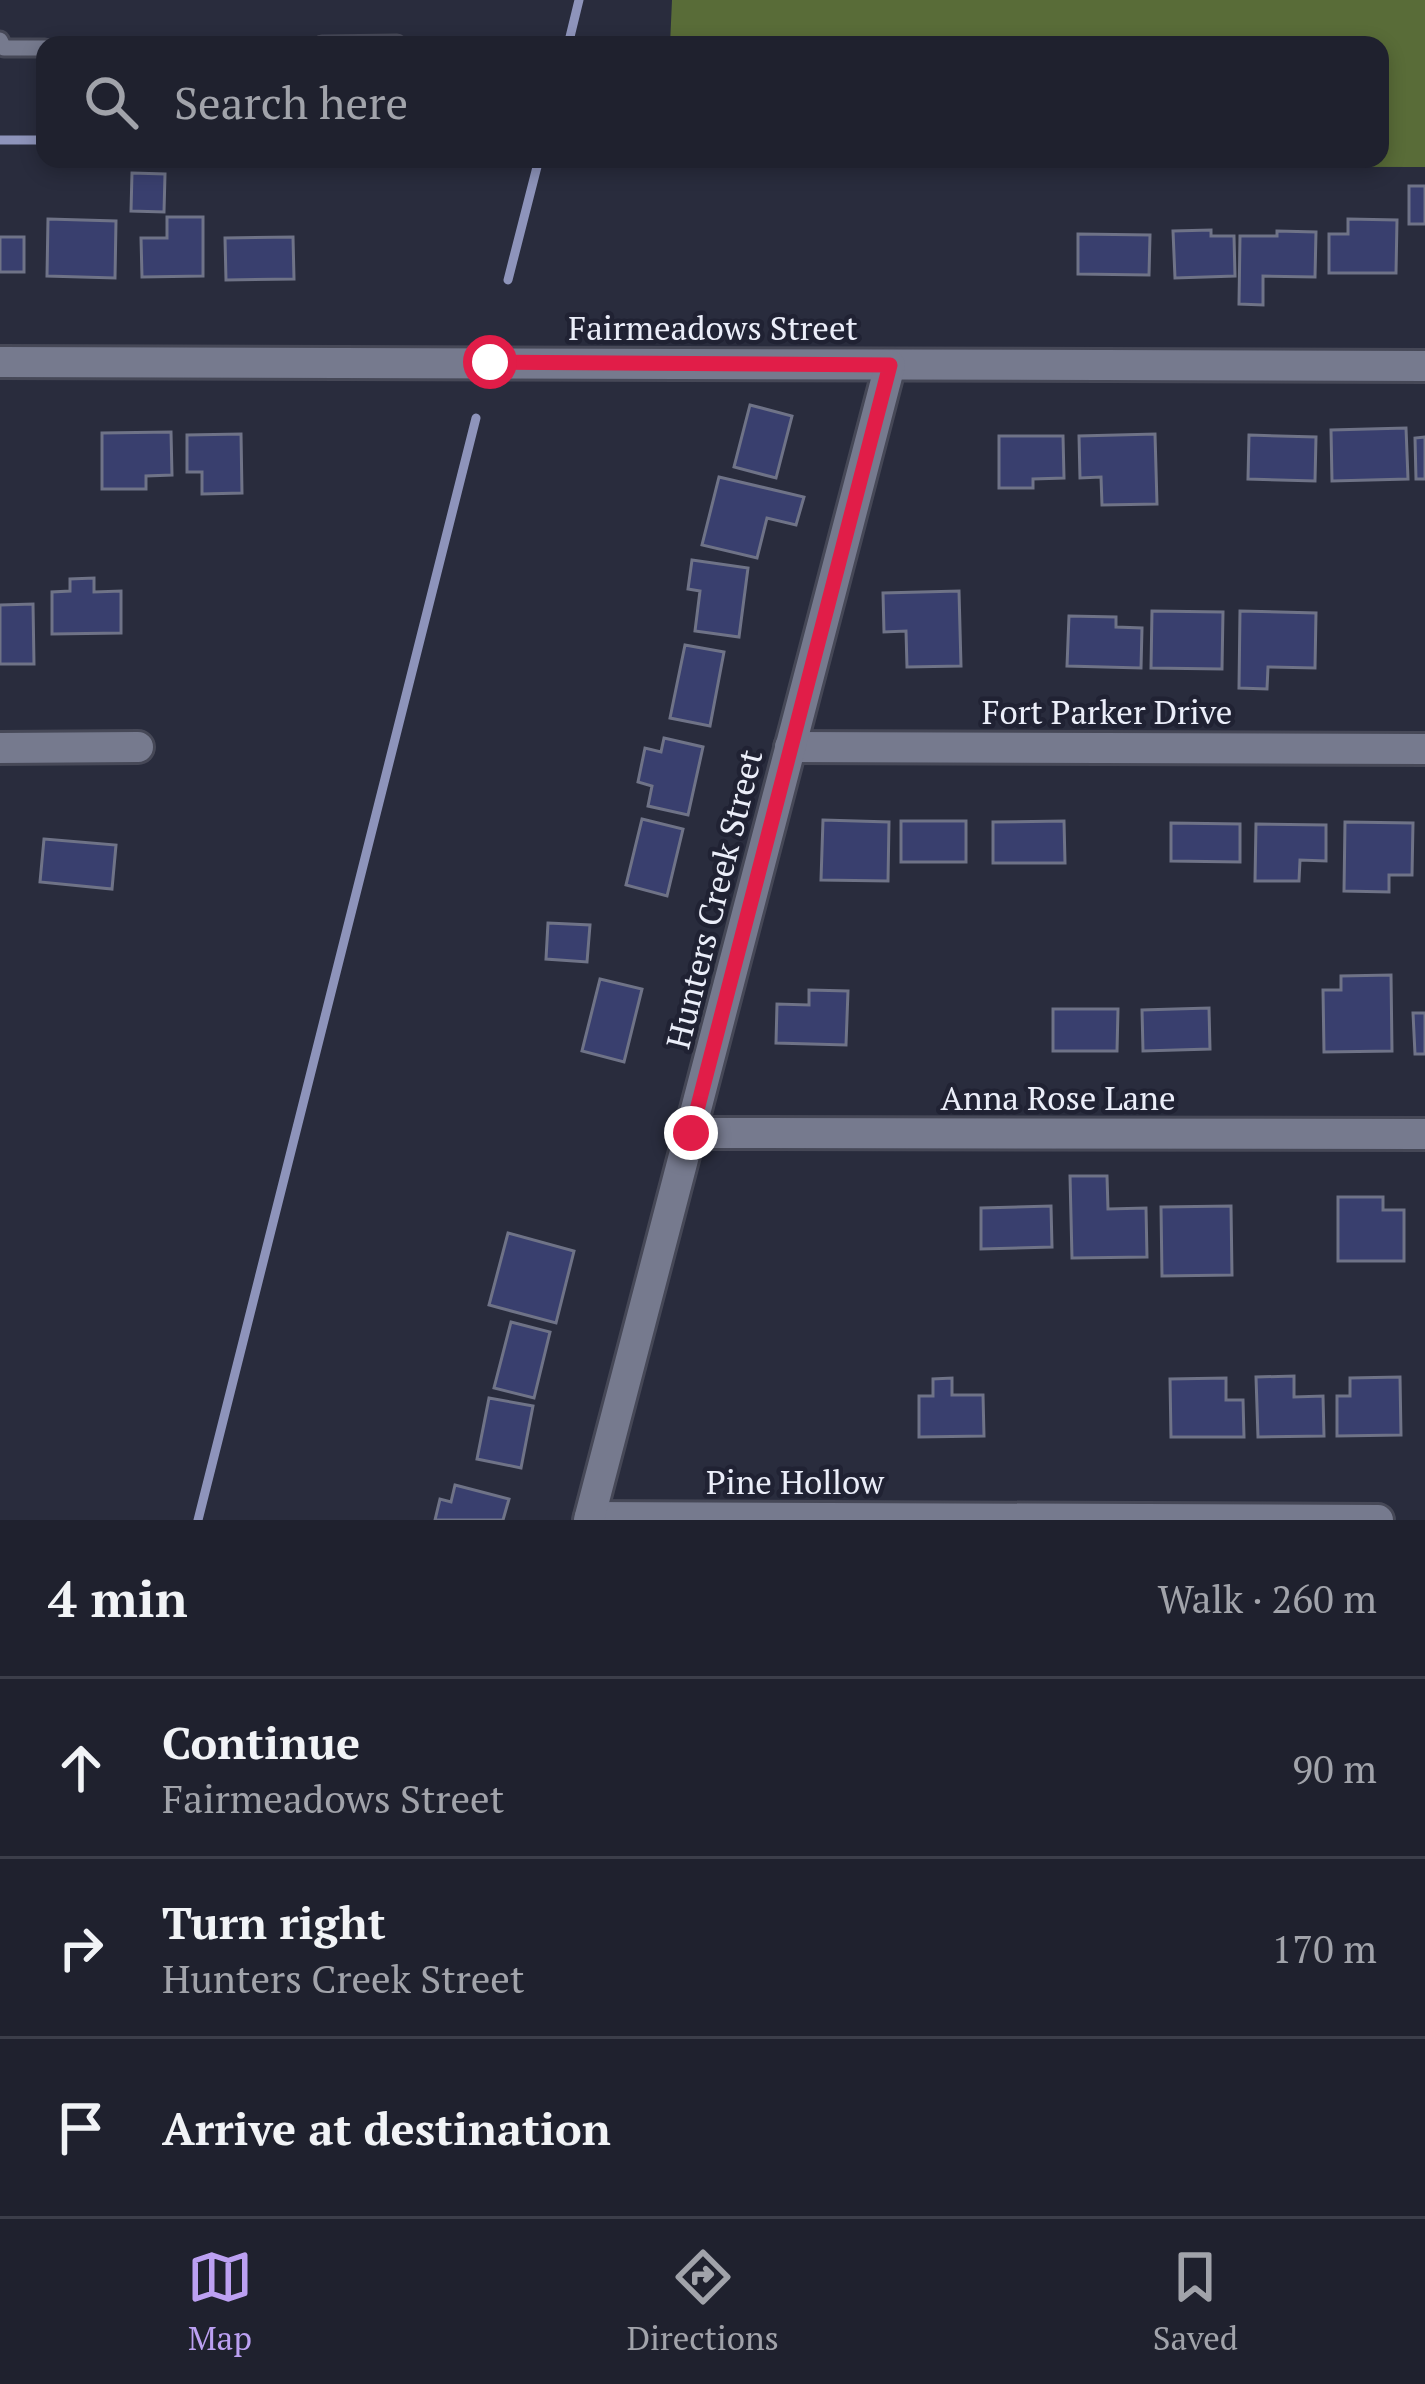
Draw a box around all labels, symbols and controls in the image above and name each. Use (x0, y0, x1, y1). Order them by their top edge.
search box (36, 36, 1389, 168)
icon: search (78, 69, 144, 135)
text: Search here (174, 72, 408, 132)
street label: Fairmeadows Street (568, 306, 858, 349)
route start (463, 335, 517, 389)
street label: Fort Parker Drive (982, 690, 1232, 733)
street label: Hunters Creek Street (656, 745, 771, 1053)
street label: Anna Rose Lane (941, 1076, 1175, 1119)
route end (664, 1106, 718, 1160)
street label: Pine Hollow (706, 1460, 885, 1503)
text: 4 min (48, 1564, 188, 1632)
text: Walk · 260 m (1158, 1572, 1377, 1624)
text: Continue (162, 1712, 360, 1772)
icon: ahead (48, 1735, 114, 1801)
text: 90 m (1292, 1742, 1377, 1794)
text: Fairmeadows Street (162, 1772, 504, 1824)
text: Turn right (162, 1892, 386, 1952)
icon: right (48, 1915, 114, 1981)
text: 170 m (1272, 1922, 1377, 1974)
text: Hunters Creek Street (162, 1952, 524, 2004)
icon: arrive (48, 2095, 114, 2161)
text: Arrive at destination (162, 2098, 611, 2158)
tab: Map (187, 2244, 253, 2359)
tab: Directions (627, 2244, 779, 2359)
tab: Saved (1153, 2244, 1238, 2359)

